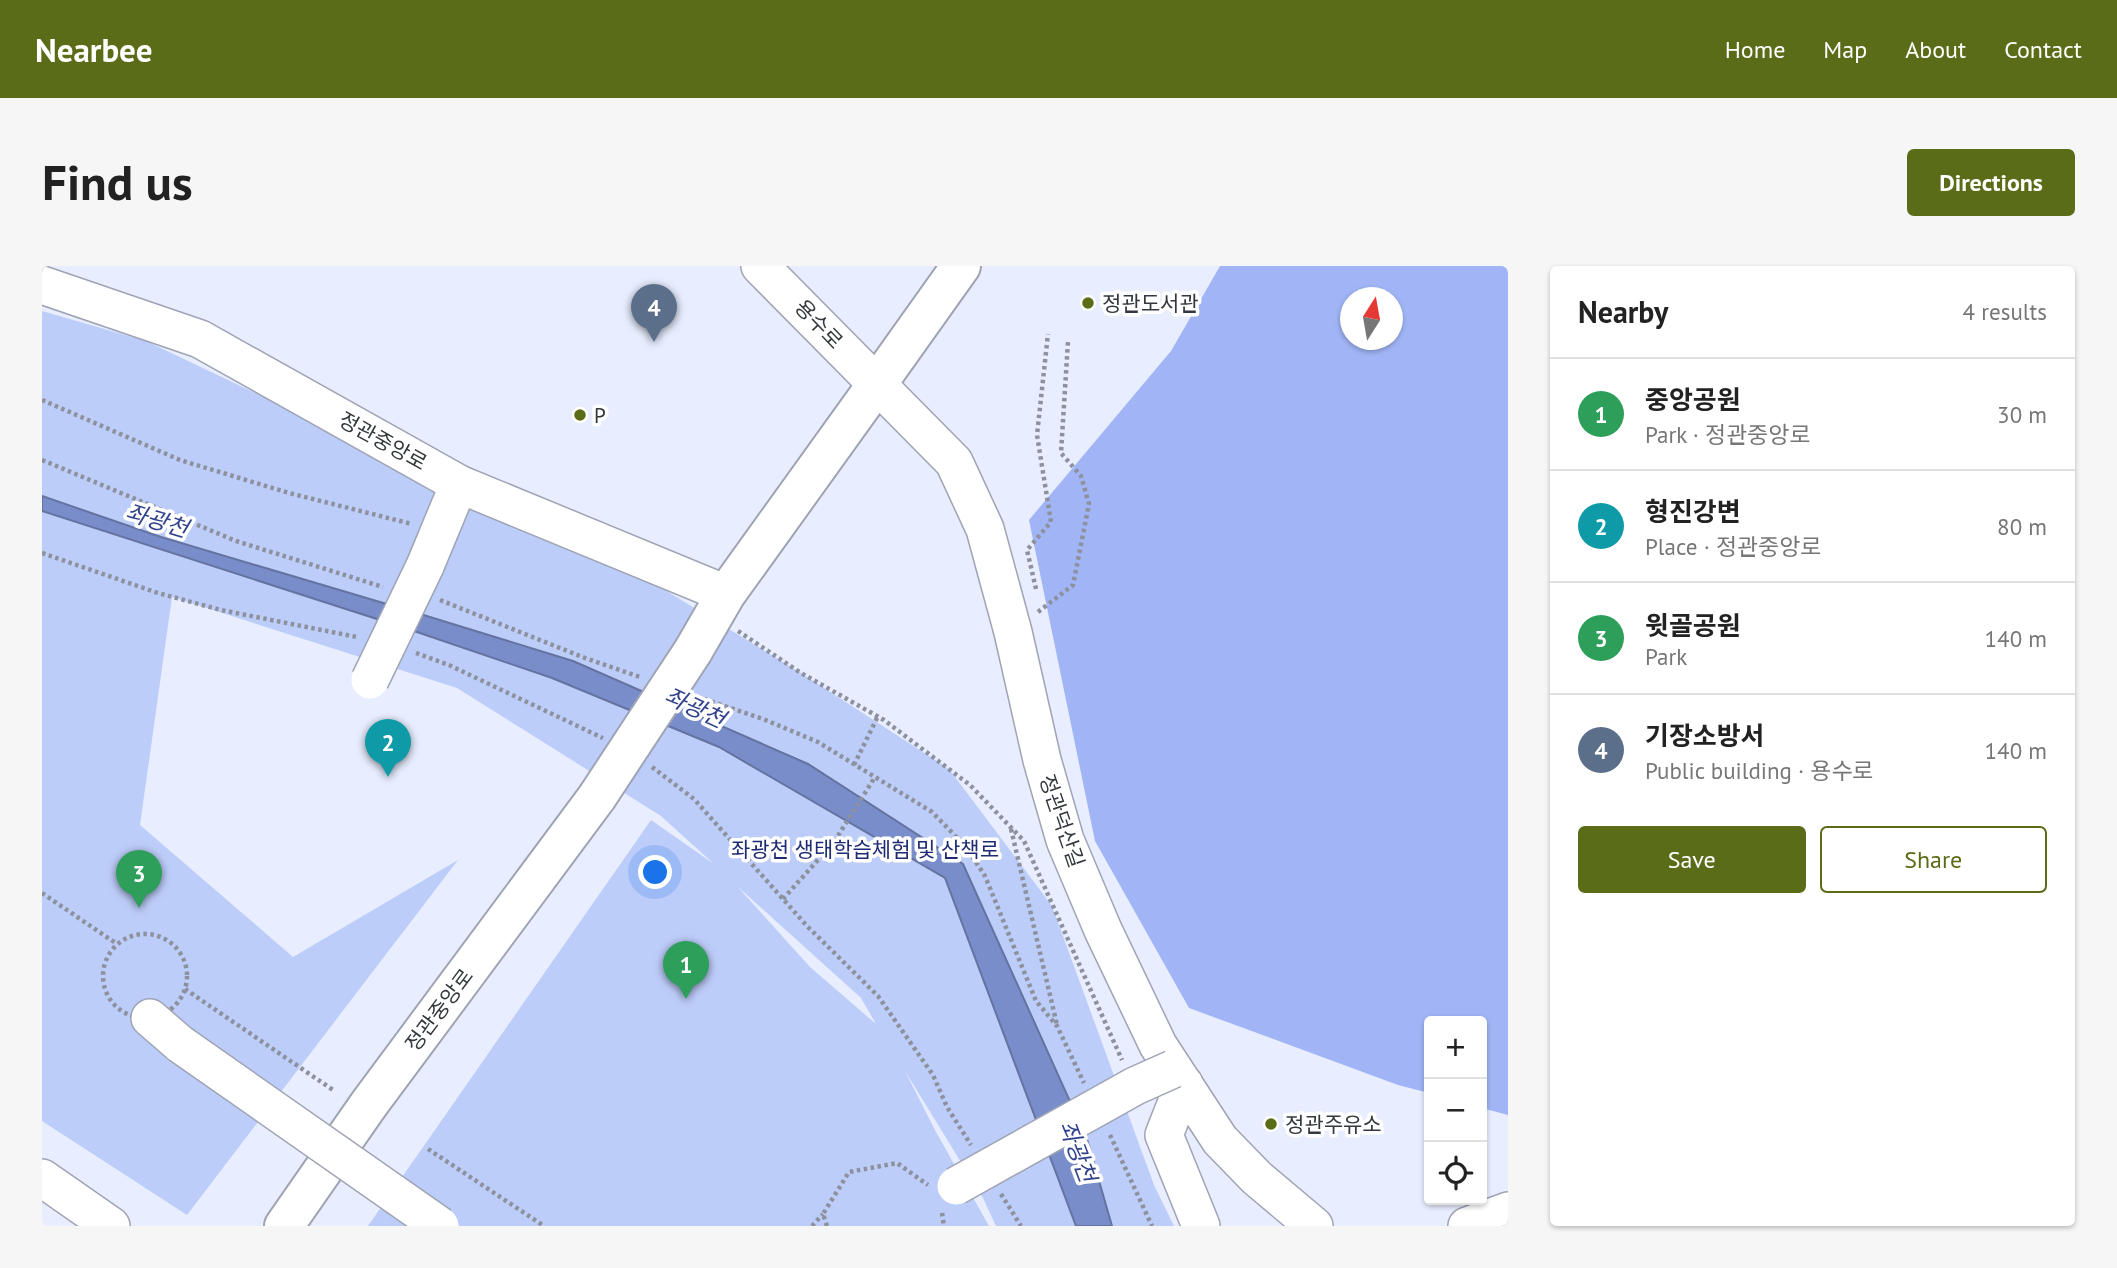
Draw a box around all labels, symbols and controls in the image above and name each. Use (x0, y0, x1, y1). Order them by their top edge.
text: Nearbee (35, 28, 152, 71)
text: Home (1725, 34, 1785, 65)
text: Map (1823, 34, 1867, 65)
text: About (1905, 34, 1966, 65)
text: Contact (2004, 34, 2082, 65)
button: Directions (1907, 149, 2075, 216)
text: Find us (42, 150, 193, 214)
pin: 4 (631, 284, 677, 342)
north arrow (1340, 287, 1403, 350)
place label: 정관도서관 (1102, 290, 1199, 317)
text: Nearby (1578, 292, 1668, 331)
street label: 용수로 (789, 294, 849, 354)
marker: 정관도서관 (1080, 295, 1096, 311)
text: 4 results (1963, 297, 2047, 326)
text: 중앙공원 (1645, 383, 1741, 416)
text: 1 (1594, 400, 1608, 429)
text: 30 m (1997, 400, 2047, 429)
place label: P (594, 402, 606, 429)
street label: 정관중앙로 (334, 406, 432, 476)
marker: P (572, 407, 588, 423)
text: Park · 정관중앙로 (1645, 420, 1811, 449)
text: 형진강변 (1645, 495, 1741, 528)
water label: 좌광천 (122, 497, 194, 544)
text: 2 (1594, 512, 1608, 541)
text: 80 m (1997, 512, 2047, 541)
text: Place · 정관중앙로 (1645, 532, 1822, 561)
text: 윗골공원 (1645, 609, 1741, 642)
text: 3 (1594, 624, 1608, 653)
text: 140 m (1985, 624, 2047, 653)
text: Park (1645, 642, 1687, 671)
water label: 좌광천 (660, 680, 732, 735)
pin: 2 (365, 719, 411, 777)
text: 기장소방서 (1645, 719, 1765, 752)
text: 4 (1594, 736, 1608, 765)
text: 140 m (1985, 736, 2047, 765)
text: Public building · 용수로 (1645, 756, 1874, 785)
street label: 정관덕산길 (1034, 771, 1090, 871)
button: Save (1578, 826, 1806, 893)
button: Share (1820, 826, 2047, 893)
park label: 좌광천 생태학습체험 및 산책로 (731, 836, 999, 863)
pin: 3 (116, 850, 162, 908)
your location (638, 855, 672, 889)
pin: 1 (663, 941, 709, 999)
street label: 정관중앙로 (399, 963, 479, 1057)
map controls (1424, 1016, 1487, 1205)
button: + (1424, 1016, 1487, 1079)
button: − (1424, 1079, 1487, 1142)
place label: 정관주유소 (1285, 1111, 1382, 1138)
water label: 좌광천 (1053, 1116, 1104, 1188)
marker: 정관주유소 (1263, 1116, 1279, 1132)
button: locate (1424, 1142, 1487, 1205)

